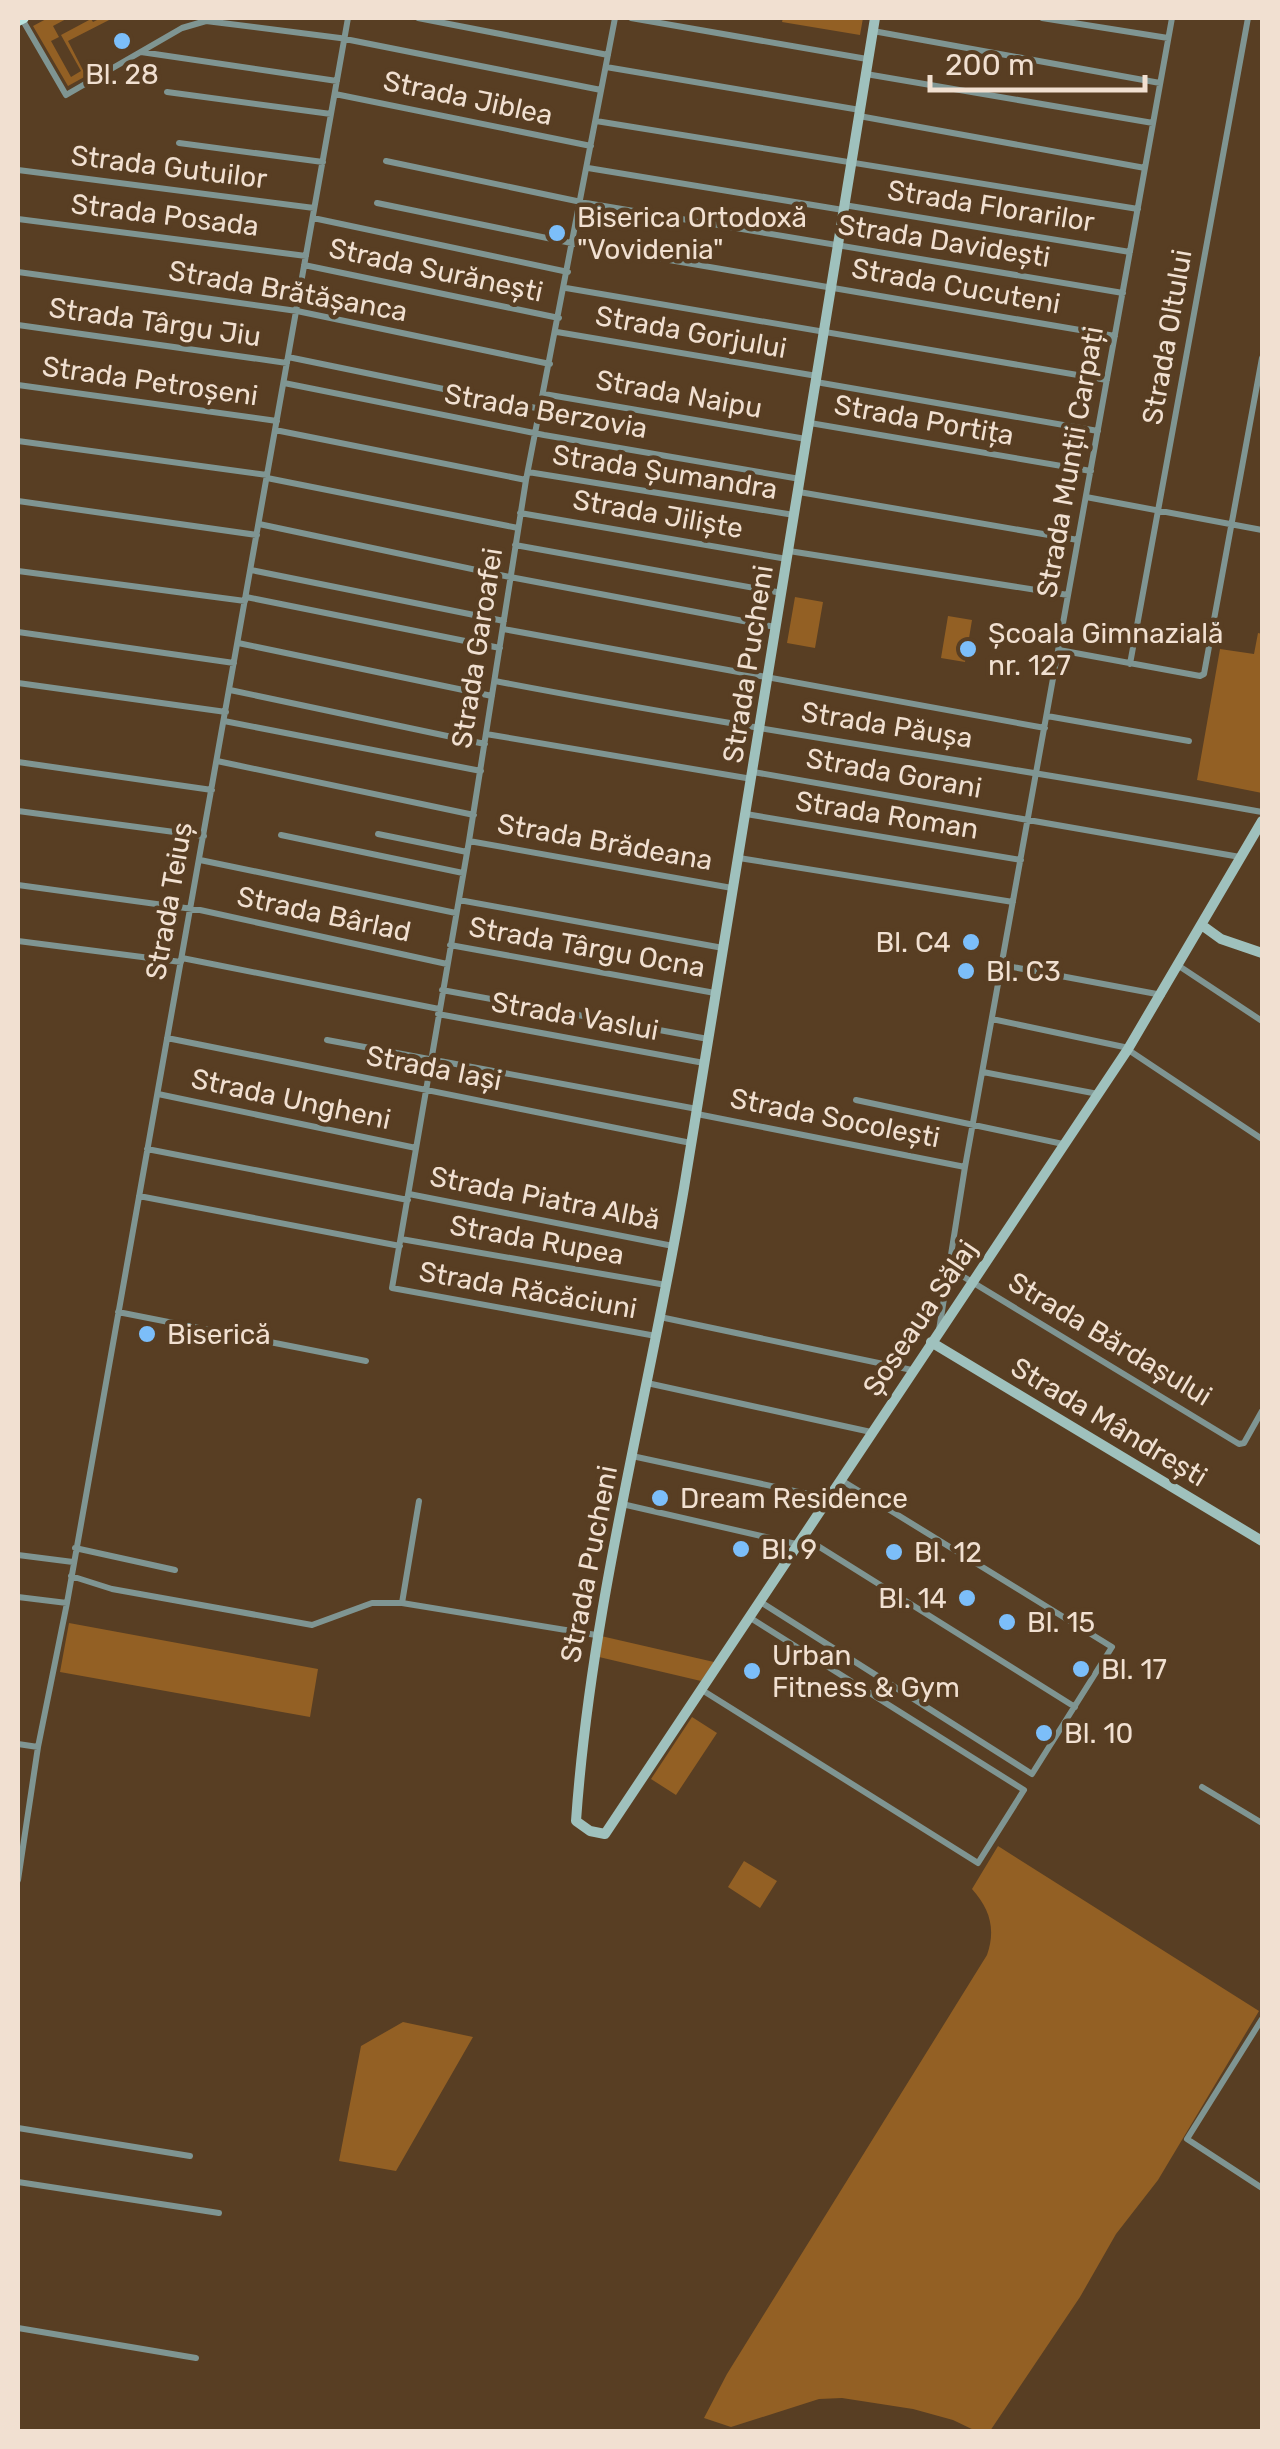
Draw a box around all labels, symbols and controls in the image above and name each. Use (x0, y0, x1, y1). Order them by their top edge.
marker: Bl. 28 (111, 30, 133, 52)
scale bar (930, 30, 1145, 92)
text: 200 m (945, 47, 1035, 83)
place label: Bl. 28 (85, 58, 159, 91)
street label: Strada Jiblea (380, 64, 556, 132)
street label: Strada Gutuilor (69, 139, 269, 195)
street label: Strada Florarilor (885, 173, 1097, 239)
street label: Strada Posada (69, 187, 261, 243)
place label: Biserica Ortodoxă "Vovidenia" (577, 201, 807, 266)
street label: Strada Davidești (836, 208, 1052, 274)
marker: Biserica Ortodoxă "Vovidenia" (546, 222, 568, 244)
street label: Strada Surănești (326, 231, 546, 309)
street label: Strada Oltului (1135, 247, 1199, 427)
street label: Strada Cucuteni (849, 251, 1063, 321)
street label: Strada Brătășanca (166, 254, 410, 328)
street label: Strada Târgu Jiu (47, 291, 263, 353)
street label: Strada Gorjului (593, 299, 789, 365)
street label: Strada Munții Carpați (1030, 324, 1110, 600)
street label: Strada Petroșeni (40, 350, 260, 412)
street label: Strada Naipu (593, 363, 765, 425)
street label: Strada Berzovia (442, 377, 650, 445)
street label: Strada Portița (832, 388, 1016, 452)
street label: Strada Șumandra (550, 438, 780, 506)
street label: Strada Jiliște (570, 483, 746, 545)
street label: Strada Garoafei (445, 545, 509, 751)
street label: Strada Pucheni (716, 563, 780, 765)
place label: Școala Gimnazială nr. 127 (988, 617, 1223, 682)
marker: Școala Gimnazială nr. 127 (957, 638, 979, 660)
street label: Strada Păușa (799, 695, 975, 755)
street label: Strada Gorani (804, 741, 984, 805)
street label: Strada Roman (793, 784, 981, 846)
street label: Strada Brădeana (495, 807, 715, 877)
street label: Strada Teiuș (139, 820, 199, 982)
street label: Strada Bârlad (234, 879, 414, 949)
street label: Strada Târgu Ocna (466, 910, 708, 984)
place label: Bl. C4 (876, 926, 951, 959)
marker: Bl. C4 (960, 931, 982, 953)
place label: Bl. C3 (986, 955, 1061, 988)
marker: Bl. C3 (955, 960, 977, 982)
street label: Strada Vaslui (489, 985, 661, 1047)
street label: Strada Iași (363, 1039, 505, 1097)
street label: Strada Ungheni (188, 1062, 394, 1136)
street label: Strada Socolești (727, 1082, 943, 1154)
street label: Strada Piatra Albă (427, 1159, 663, 1237)
street label: Strada Rupea (447, 1208, 627, 1272)
street label: Șoseaua Sălaj (856, 1234, 984, 1402)
street label: Strada Răcăciuni (416, 1255, 640, 1325)
street label: Strada Bărdașului (1002, 1265, 1218, 1413)
place label: Biserică (167, 1318, 271, 1351)
marker: Biserică (136, 1323, 158, 1345)
street label: Strada Mândrești (1005, 1351, 1213, 1493)
street label: Strada Pucheni (554, 1463, 624, 1665)
place label: Dream Residence (680, 1482, 908, 1515)
marker: Dream Residence (649, 1487, 671, 1509)
place label: Bl. 9 (761, 1533, 817, 1566)
place label: Bl. 12 (914, 1536, 982, 1569)
marker: Bl. 9 (730, 1538, 752, 1560)
marker: Bl. 12 (883, 1541, 905, 1563)
place label: Bl. 14 (878, 1582, 947, 1615)
marker: Bl. 14 (956, 1587, 978, 1609)
place label: Bl. 15 (1027, 1606, 1095, 1639)
marker: Bl. 15 (996, 1611, 1018, 1633)
place label: Urban Fitness & Gym (772, 1639, 960, 1704)
place label: Bl. 17 (1101, 1653, 1167, 1686)
marker: Bl. 17 (1070, 1658, 1092, 1680)
marker: Urban Fitness & Gym (741, 1660, 763, 1682)
place label: Bl. 10 (1064, 1717, 1133, 1750)
marker: Bl. 10 (1033, 1722, 1055, 1744)

